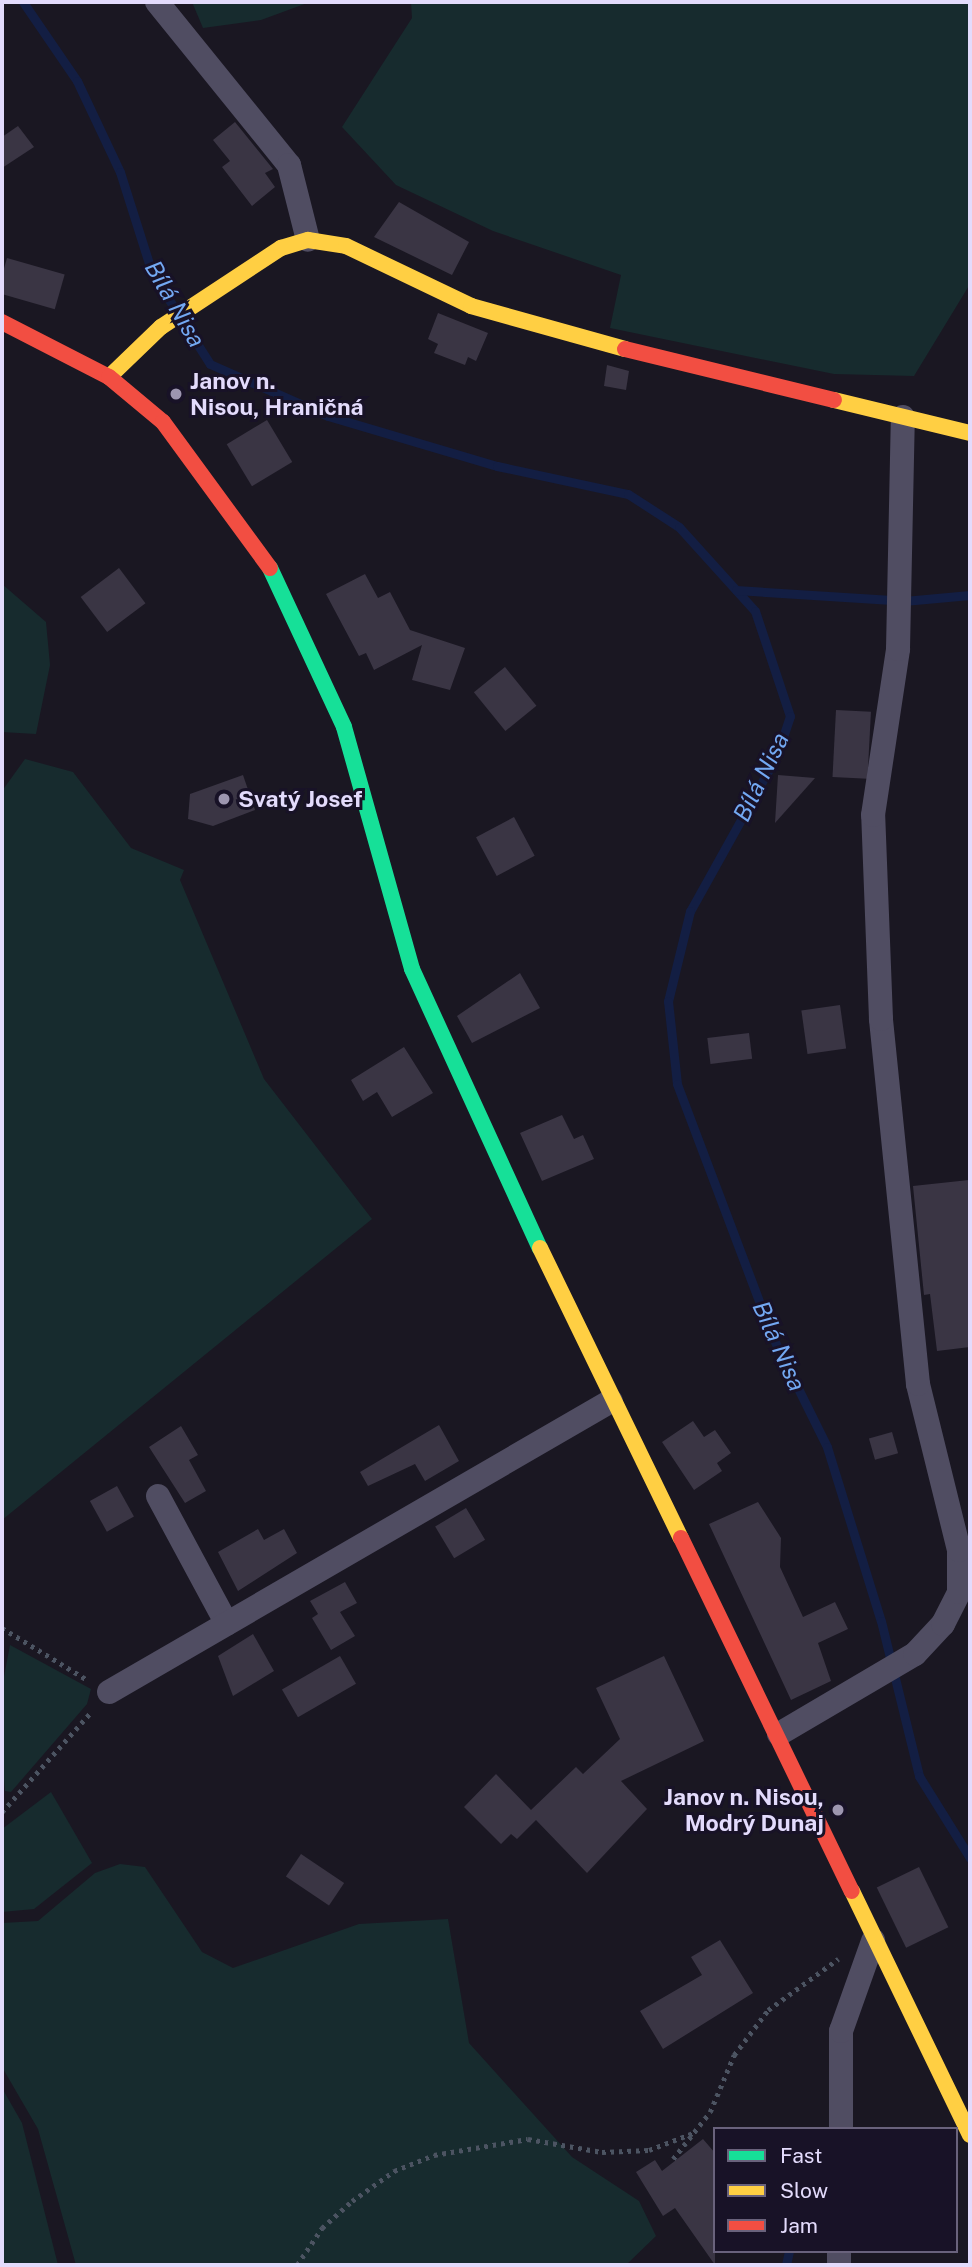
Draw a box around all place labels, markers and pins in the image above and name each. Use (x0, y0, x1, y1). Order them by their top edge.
place label: Janov n. Nisou, Hraničná (190, 367, 364, 421)
marker: Janov n. Nisou, Hraničná (168, 386, 184, 402)
place label: Svatý Josef (238, 785, 362, 813)
marker: Svatý Josef (216, 791, 232, 807)
place label: Janov n. Nisou, Modrý Dunaj (664, 1783, 824, 1837)
marker: Janov n. Nisou, Modrý Dunaj (830, 1802, 846, 1818)

